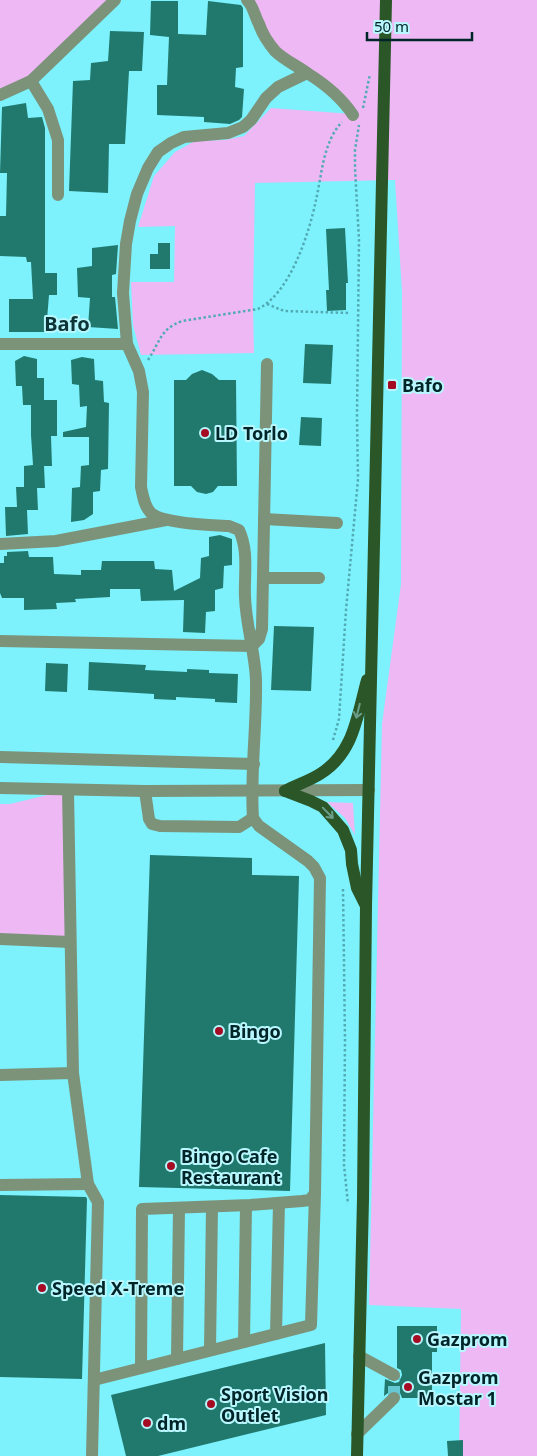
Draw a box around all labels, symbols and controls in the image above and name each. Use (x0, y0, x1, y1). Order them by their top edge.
scale bar (367, 10, 472, 42)
text: 50 m (374, 16, 409, 36)
district label: Bafo (44, 310, 90, 337)
place label: Bafo (402, 373, 443, 397)
marker: Bafo (386, 379, 398, 391)
place label: LD Torlo (215, 421, 288, 445)
marker: LD Torlo (199, 427, 211, 439)
one-way arrow (353, 702, 363, 718)
one-way arrow (321, 807, 334, 819)
place label: Bingo (229, 1019, 281, 1043)
marker: Bingo (213, 1025, 225, 1037)
place label: Bingo Cafe Restaurant (181, 1144, 281, 1189)
marker: Bingo Cafe Restaurant (165, 1160, 177, 1172)
place label: Speed X-Treme (52, 1276, 184, 1300)
marker: Speed X-Treme (36, 1282, 48, 1294)
place label: Gazprom (427, 1327, 508, 1351)
marker: Gazprom (411, 1333, 423, 1345)
place label: Gazprom Mostar 1 (418, 1365, 499, 1410)
marker: Gazprom Mostar 1 (402, 1381, 414, 1393)
place label: Sport Vision Outlet (221, 1382, 329, 1427)
marker: Sport Vision Outlet (205, 1398, 217, 1410)
place label: dm (157, 1411, 186, 1435)
marker: dm (141, 1417, 153, 1429)

